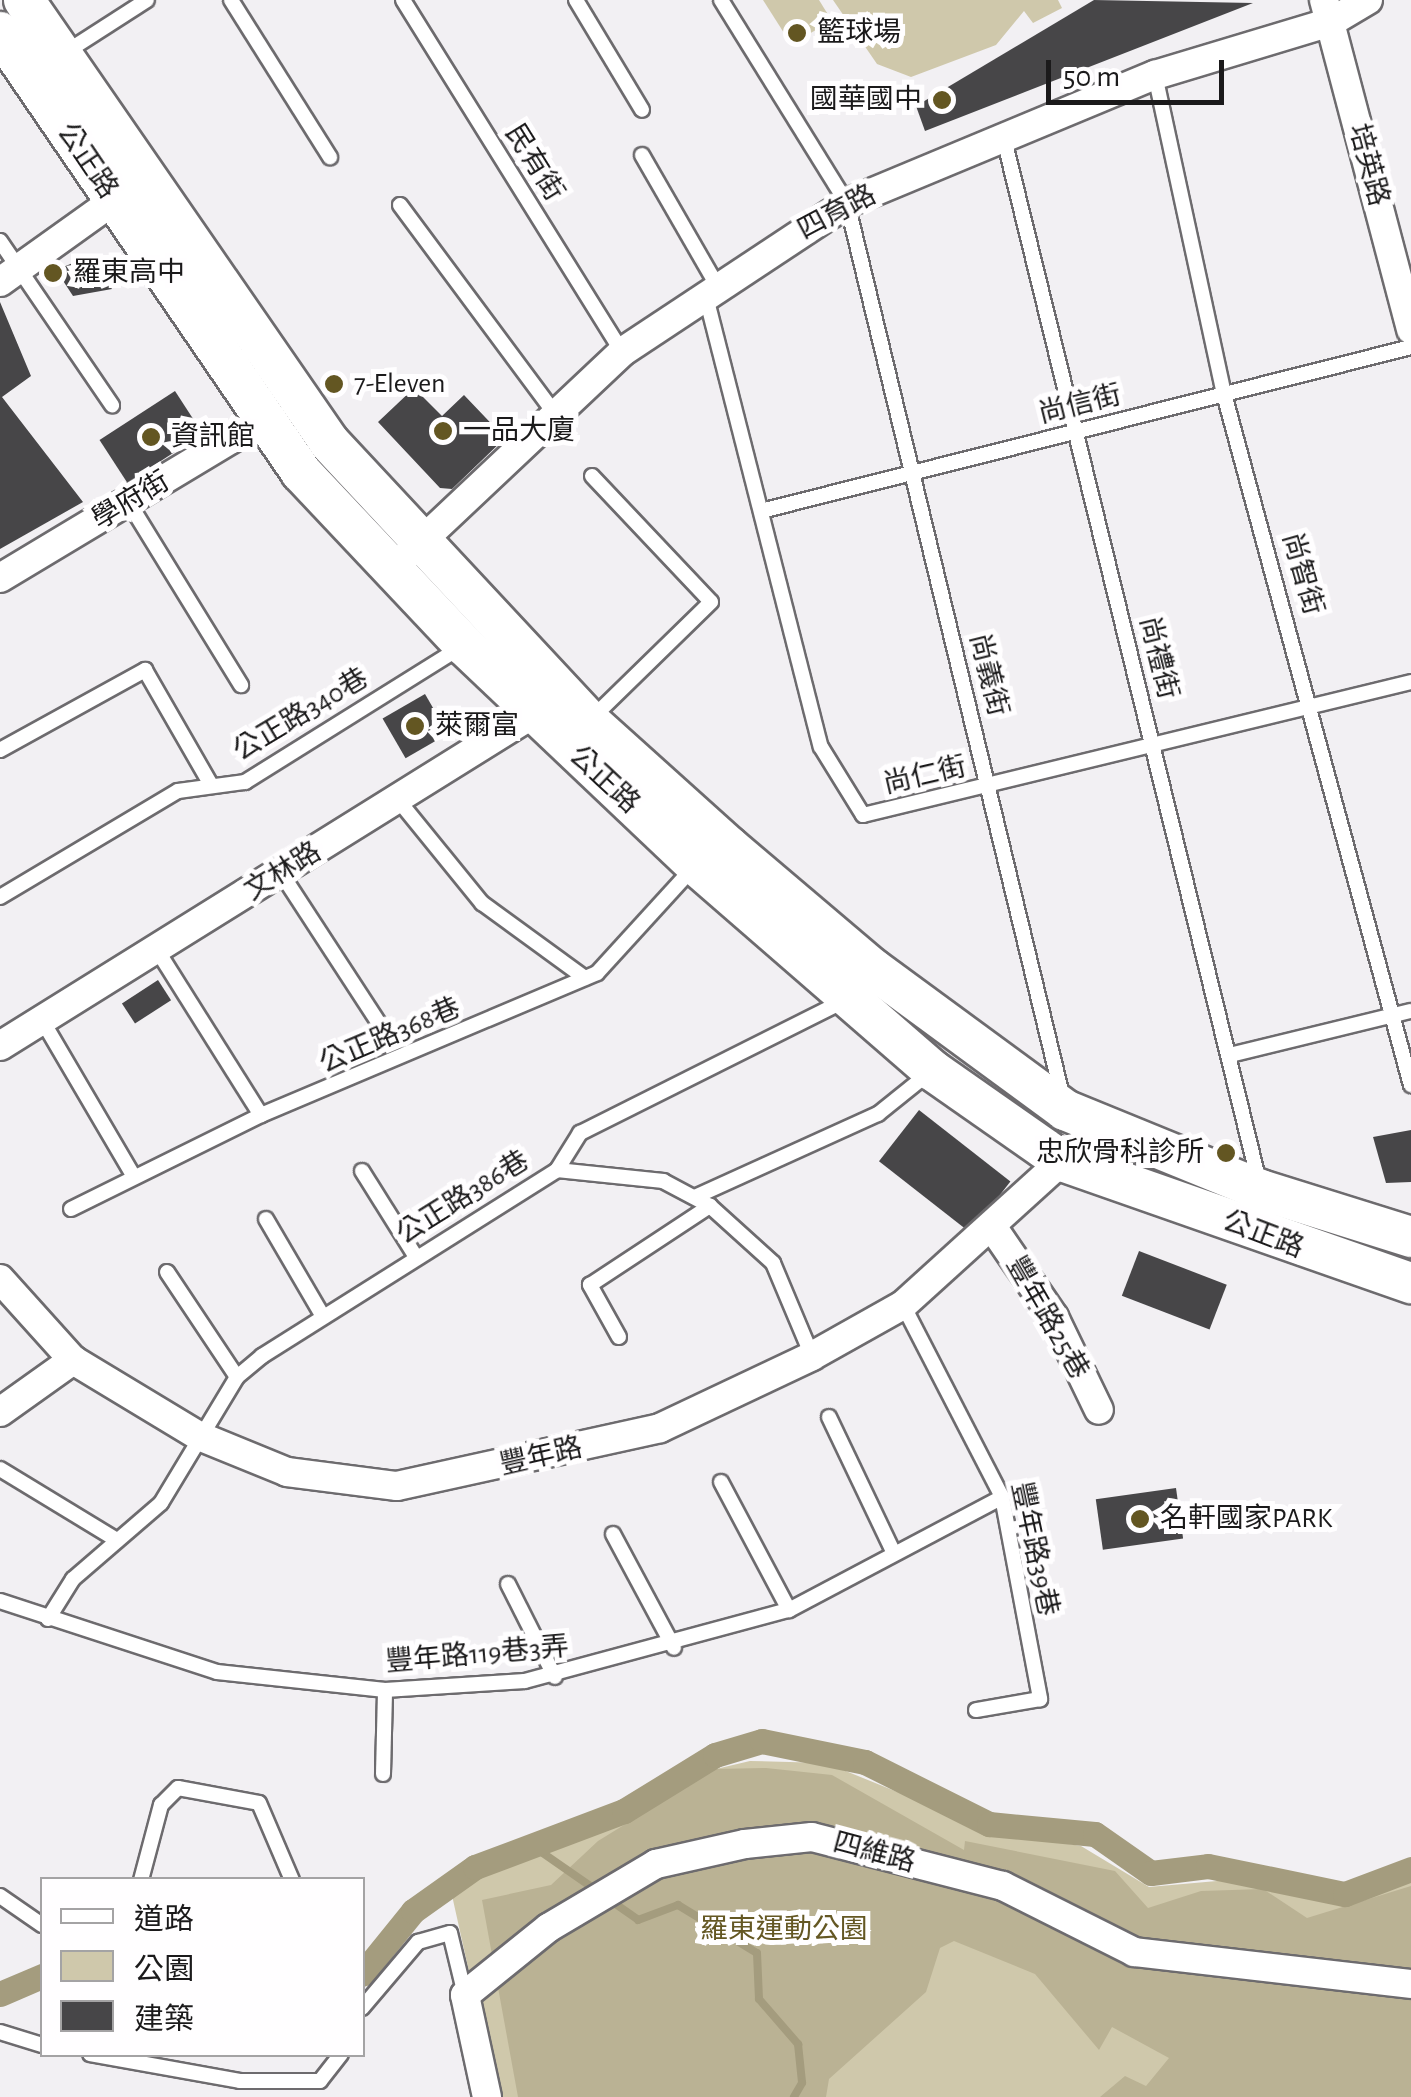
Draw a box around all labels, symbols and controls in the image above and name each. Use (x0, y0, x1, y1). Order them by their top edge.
place label: 籃球場 (817, 16, 901, 50)
marker: 籃球場 (786, 22, 808, 44)
scale bar (1051, 40, 1228, 102)
text: 50 m (1063, 62, 1120, 92)
place label: 國華國中 (810, 83, 922, 117)
marker: 國華國中 (931, 89, 953, 111)
street label: 公正路 (50, 117, 124, 205)
street label: 民有街 (497, 118, 571, 208)
street label: 培英路 (1341, 120, 1395, 210)
street label: 四育路 (792, 178, 882, 248)
place label: 羅東高中 (73, 256, 185, 290)
marker: 羅東高中 (42, 262, 64, 284)
place label: 7-Eleven (354, 367, 446, 401)
marker: 7-Eleven (323, 373, 345, 395)
street label: 尚信街 (1035, 379, 1125, 431)
place label: 一品大廈 (463, 414, 575, 448)
place label: 資訊館 (171, 420, 255, 454)
marker: 一品大廈 (432, 420, 454, 442)
marker: 資訊館 (140, 426, 162, 448)
street label: 學府街 (86, 465, 176, 537)
street label: 尚智街 (1274, 529, 1330, 619)
street label: 尚禮街 (1132, 613, 1184, 703)
street label: 尚義街 (962, 630, 1014, 720)
street label: 公正路340巷 (227, 662, 375, 768)
place label: 萊爾富 (435, 709, 519, 743)
marker: 萊爾富 (404, 715, 426, 737)
street label: 公正路 (562, 739, 646, 821)
street label: 尚仁街 (880, 750, 970, 802)
street label: 文林路 (238, 835, 328, 909)
street label: 公正路368巷 (314, 991, 466, 1081)
place label: 忠欣骨科診所 (1036, 1136, 1204, 1170)
marker: 忠欣骨科診所 (1213, 1140, 1239, 1166)
street label: 公正路386巷 (391, 1144, 535, 1252)
street label: 公正路 (1218, 1204, 1308, 1266)
street label: 豐年路25巷 (998, 1251, 1096, 1385)
street label: 豐年路 (496, 1431, 586, 1483)
street label: 豐年路39巷 (1003, 1479, 1065, 1619)
place label: 名軒國家PARK (1160, 1502, 1332, 1536)
marker: 名軒國家PARK (1129, 1508, 1151, 1530)
street label: 豐年路119巷3弄 (384, 1630, 570, 1680)
street label: 四維路 (829, 1826, 919, 1880)
legend (40, 1877, 365, 2057)
text: 道路 (134, 1905, 194, 1935)
park label: 羅東運動公園 (700, 1913, 868, 1947)
text: 公園 (134, 1955, 194, 1985)
text: 建築 (134, 2005, 194, 2035)

